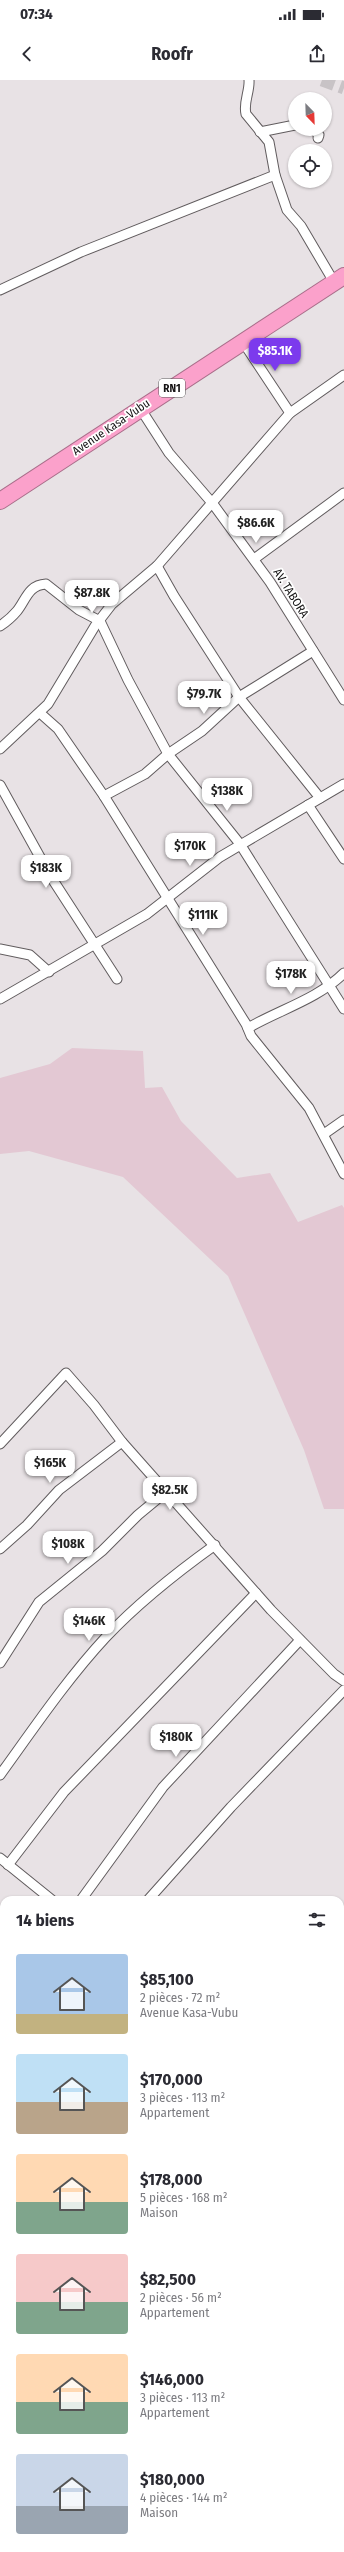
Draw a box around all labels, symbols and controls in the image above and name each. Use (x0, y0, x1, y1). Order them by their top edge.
text: 07:34 (20, 5, 53, 23)
icon: back (16, 43, 38, 65)
text: Roofr (151, 43, 193, 65)
icon: share (306, 43, 328, 65)
north arrow (288, 92, 332, 136)
map controls (288, 92, 332, 188)
button: locate (288, 144, 332, 188)
pin: $85.1K (242, 338, 308, 372)
text: $85.1K (258, 343, 292, 358)
road number: RN1 (159, 379, 185, 397)
street label: Avenue Kasa-Vubu (69, 396, 153, 458)
pin: $86.6K (223, 510, 289, 544)
text: $86.6K (237, 515, 275, 530)
street label: AV. TABORA (270, 566, 312, 621)
pin: $87.8K (59, 580, 125, 614)
text: $87.8K (74, 585, 110, 600)
pin: $79.7K (171, 681, 237, 715)
text: $79.7K (187, 686, 221, 701)
pin: $138K (199, 778, 255, 812)
text: $138K (211, 783, 243, 798)
pin: $170K (162, 833, 218, 867)
text: $170K (174, 838, 206, 853)
pin: $183K (18, 855, 74, 889)
text: $183K (30, 860, 62, 875)
pin: $111K (175, 902, 231, 936)
text: $111K (188, 907, 218, 922)
pin: $178K (263, 961, 319, 995)
text: $178K (275, 966, 307, 981)
pin: $165K (22, 1450, 78, 1484)
text: $165K (34, 1455, 66, 1470)
pin: $82.5K (137, 1477, 203, 1511)
text: $82.5K (152, 1482, 188, 1497)
pin: $108K (40, 1531, 96, 1565)
text: $108K (51, 1536, 85, 1551)
pin: $146K (61, 1608, 117, 1642)
text: $146K (73, 1613, 105, 1628)
pin: $180K (148, 1724, 204, 1758)
text: $180K (159, 1729, 193, 1744)
icon: filters (306, 1909, 328, 1931)
text: 14 biens (16, 1910, 74, 1931)
text: $85,100 (140, 1969, 194, 1990)
icon: home (48, 1970, 96, 2018)
text: 2 pièces · 72 m² (140, 1990, 220, 2005)
text: Avenue Kasa-Vubu (140, 2005, 238, 2020)
text: $170,000 (140, 2069, 203, 2090)
icon: home (48, 2070, 96, 2118)
text: 3 pièces · 113 m² (140, 2090, 225, 2105)
text: Appartement (140, 2105, 209, 2120)
text: $178,000 (140, 2169, 202, 2190)
icon: home (48, 2170, 96, 2218)
text: 5 pièces · 168 m² (140, 2190, 228, 2205)
text: Maison (140, 2205, 178, 2220)
text: $82,500 (140, 2269, 196, 2290)
icon: home (48, 2270, 96, 2318)
text: 2 pièces · 56 m² (140, 2290, 222, 2305)
text: Appartement (140, 2305, 209, 2320)
text: $146,000 (140, 2369, 204, 2390)
icon: home (48, 2370, 96, 2418)
text: 3 pièces · 113 m² (140, 2390, 225, 2405)
text: Appartement (140, 2405, 209, 2420)
text: $180,000 (140, 2469, 205, 2490)
icon: home (48, 2470, 96, 2518)
text: 4 pièces · 144 m² (140, 2490, 227, 2505)
text: Maison (140, 2505, 178, 2520)

